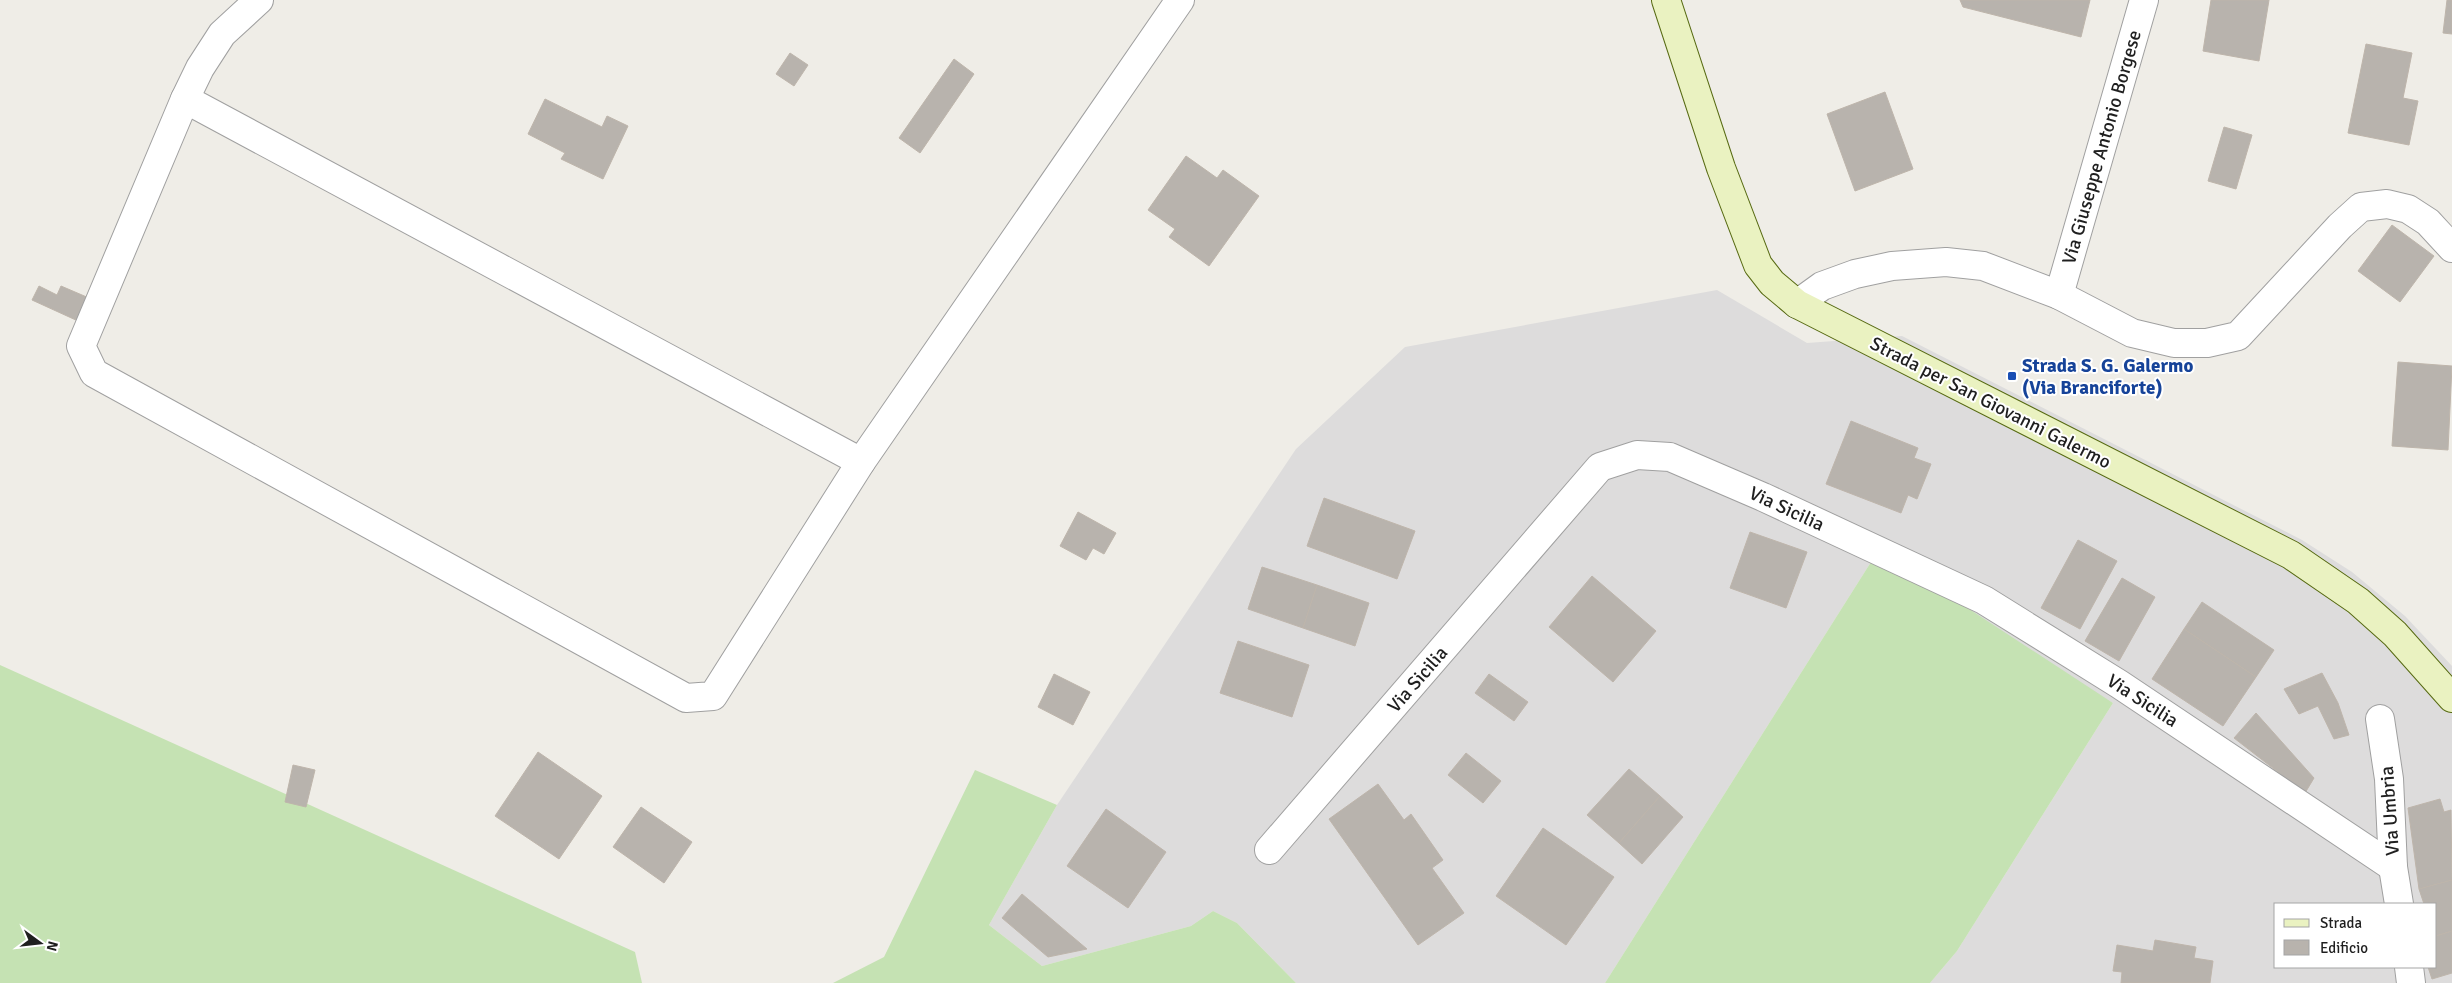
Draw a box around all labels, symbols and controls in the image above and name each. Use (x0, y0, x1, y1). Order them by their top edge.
street label: Via Giuseppe Antonio Borgese (2057, 27, 2147, 267)
street label: Strada per San Giovanni Galermo (1866, 332, 2115, 474)
place label: Strada S. G. Galermo (Via Branciforte) (2022, 354, 2193, 400)
marker: Strada S. G. Galermo (Via Branciforte) (2006, 370, 2018, 382)
street label: Via Sicilia (1745, 481, 1828, 537)
street label: Via Sicilia (1382, 642, 1453, 718)
street label: Via Sicilia (2102, 669, 2183, 733)
street label: Via Umbria (2375, 765, 2405, 857)
legend (2274, 903, 2437, 968)
text: Strada (2320, 914, 2362, 932)
north arrow (15, 918, 65, 968)
text: N (43, 939, 62, 953)
text: Edificio (2320, 939, 2368, 957)

